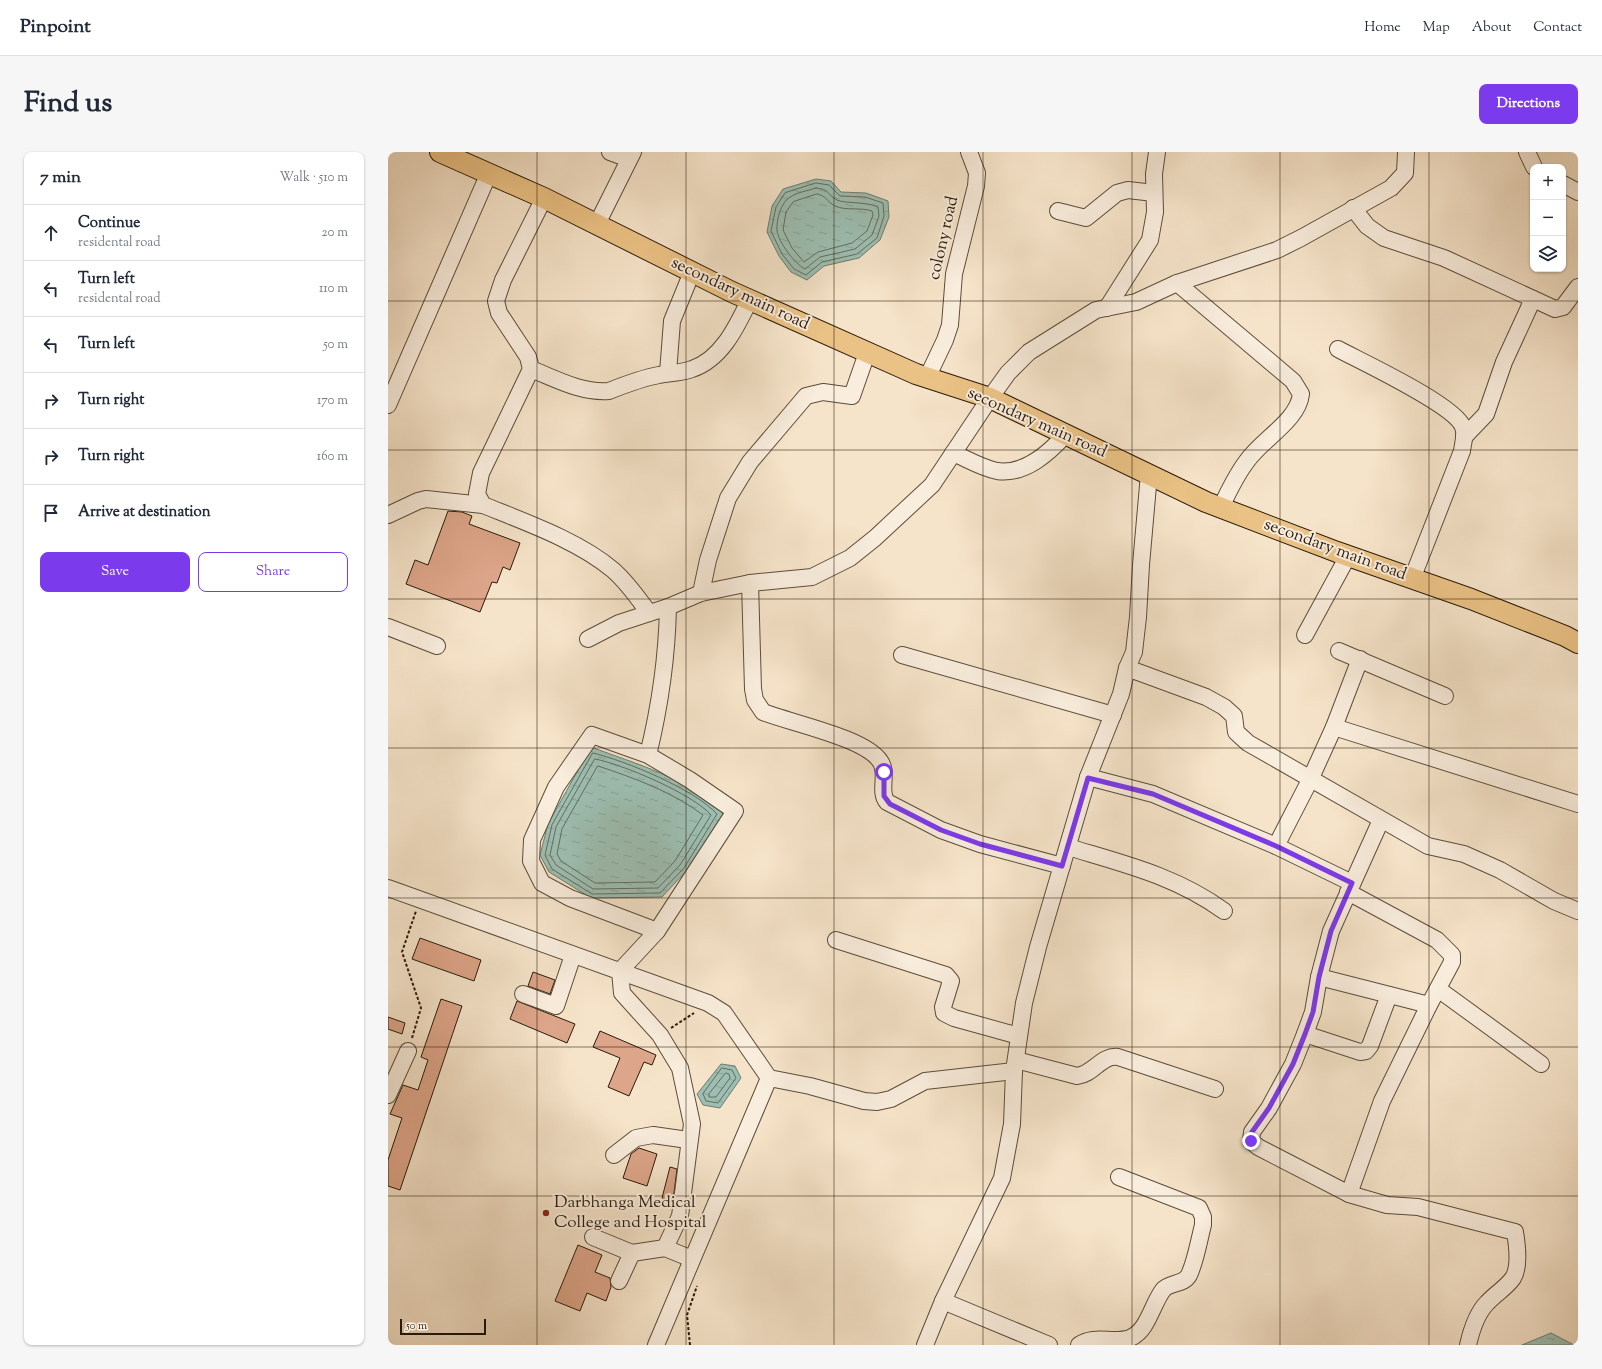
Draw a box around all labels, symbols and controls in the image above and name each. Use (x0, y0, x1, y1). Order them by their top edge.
text: Pinpoint (20, 14, 91, 41)
text: Home (1364, 18, 1401, 38)
text: Map (1423, 18, 1450, 38)
text: About (1472, 18, 1511, 38)
text: Contact (1533, 18, 1582, 38)
text: Find us (24, 84, 112, 124)
button: Directions (1479, 84, 1578, 124)
map controls (1530, 164, 1566, 272)
button: + (1530, 164, 1566, 200)
text: 7 min (40, 166, 81, 190)
text: Walk · 510 m (280, 169, 348, 187)
street label: colony road (923, 193, 965, 282)
button: − (1530, 200, 1566, 236)
text: Continue (78, 213, 140, 234)
icon: ahead (40, 222, 62, 244)
text: 20 m (322, 224, 348, 242)
text: residental road (78, 234, 160, 252)
button: layers (1530, 236, 1566, 272)
street label: secondary main road (667, 251, 814, 337)
text: Turn left (78, 269, 135, 290)
icon: left (40, 278, 62, 300)
text: 110 m (319, 280, 348, 298)
text: residental road (78, 290, 160, 308)
icon: left (40, 334, 62, 356)
text: Turn left (78, 334, 135, 355)
text: 50 m (323, 336, 348, 354)
street label: secondary main road (963, 381, 1111, 465)
icon: right (40, 390, 62, 412)
text: Turn right (78, 390, 144, 411)
text: 170 m (317, 392, 348, 410)
icon: right (40, 446, 62, 468)
text: Turn right (78, 446, 144, 467)
text: 160 m (317, 448, 348, 466)
icon: arrive (40, 502, 62, 524)
text: Arrive at destination (78, 502, 211, 523)
street label: secondary main road (1260, 513, 1410, 587)
button: Save (40, 552, 190, 592)
button: Share (198, 552, 348, 592)
route start (875, 763, 893, 781)
route end (1242, 1132, 1260, 1150)
place label: Darbhanga Medical College and Hospital (554, 1191, 707, 1235)
marker: Darbhanga Medical College and Hospital (541, 1208, 551, 1218)
scale bar (400, 1317, 486, 1336)
text: 50 m (406, 1318, 427, 1334)

